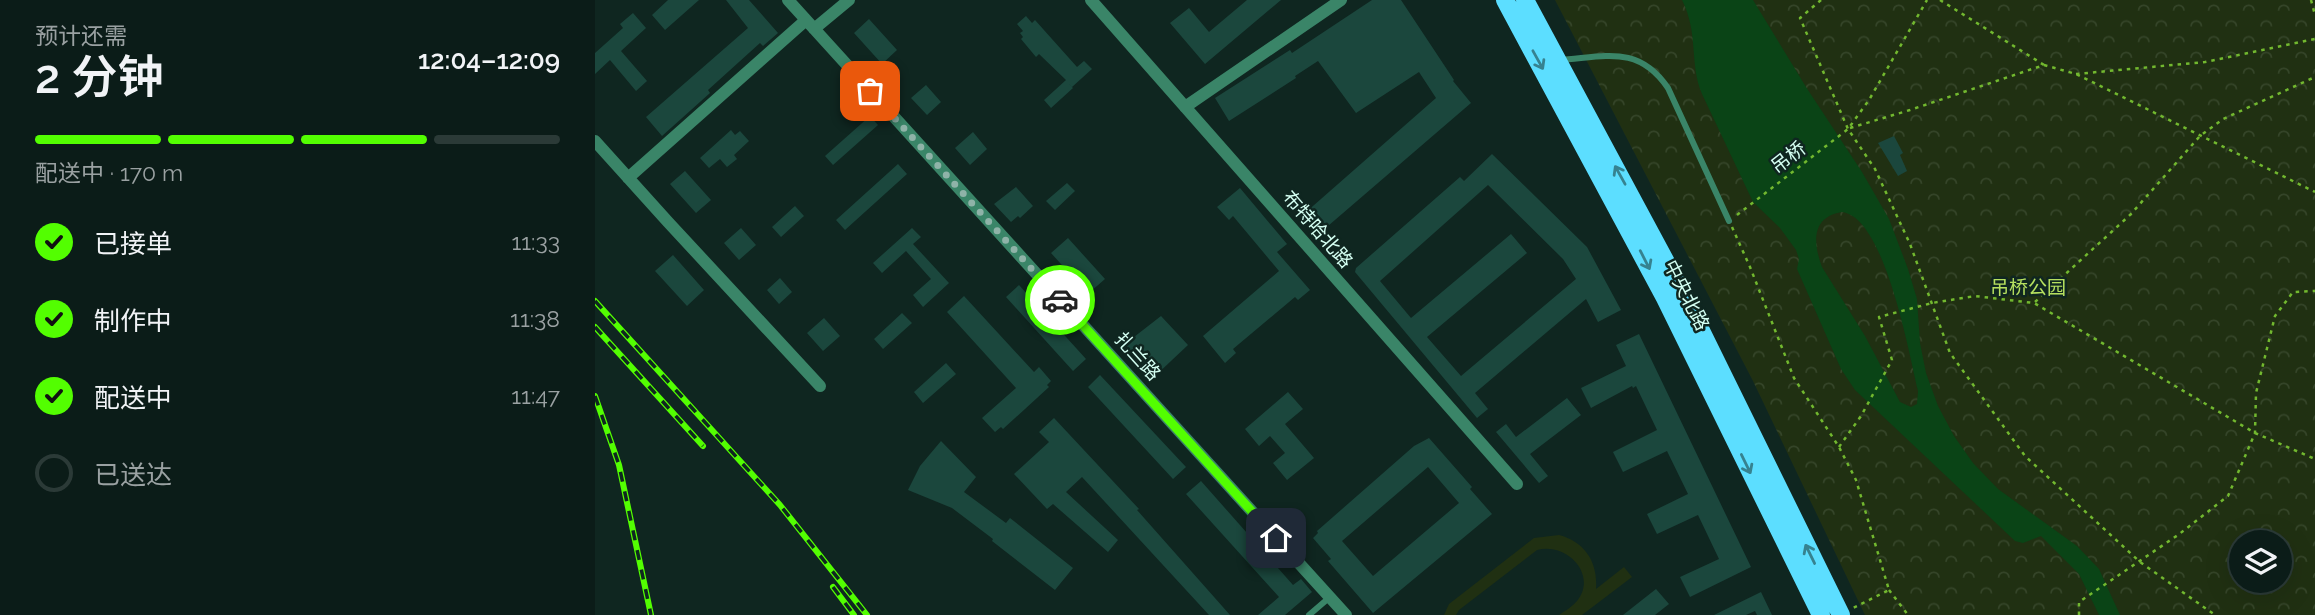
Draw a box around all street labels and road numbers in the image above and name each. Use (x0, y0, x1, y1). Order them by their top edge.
street label: 吊桥 (1766, 137, 1810, 177)
street label: 布特哈北路 (1279, 186, 1357, 272)
street label: 中央北路 (1660, 256, 1714, 334)
street label: 扎兰路 (1111, 327, 1165, 385)

